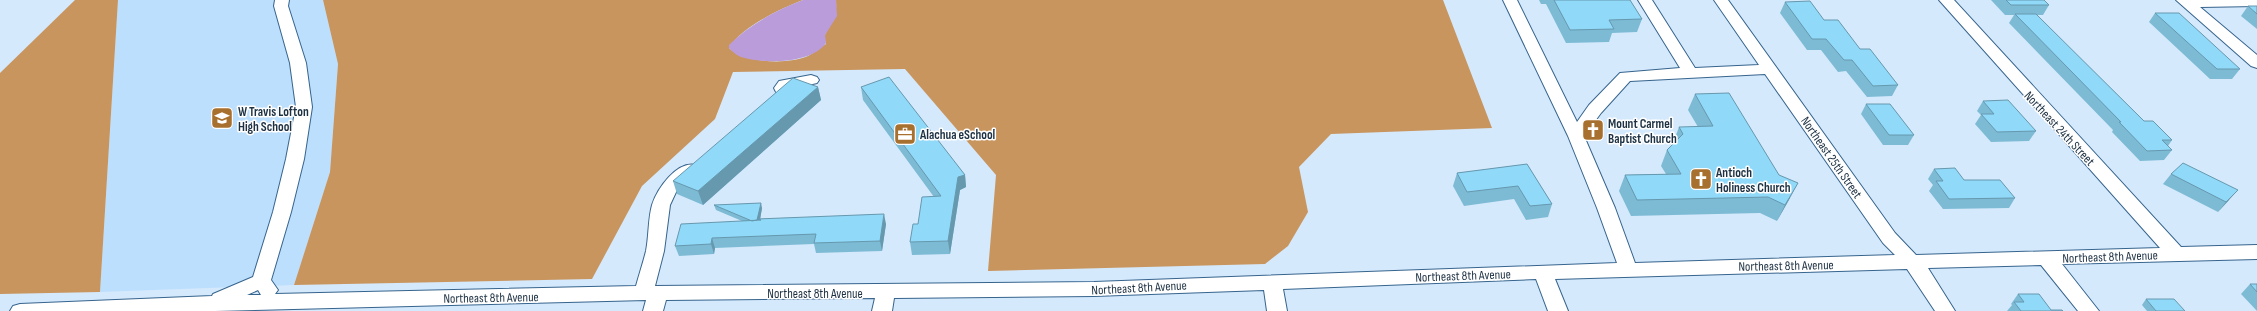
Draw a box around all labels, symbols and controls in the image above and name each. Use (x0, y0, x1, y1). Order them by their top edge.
street label: Northeast 24th Street (2021, 88, 2098, 169)
place label: W Travis Lofton High School (238, 104, 309, 135)
school or university icon: W Travis Lofton High School (209, 105, 235, 131)
street label: Northeast 25th Street (1797, 114, 1865, 201)
place label: Mount Carmel Baptist Church (1608, 116, 1677, 147)
church icon: Mount Carmel Baptist Church (1580, 117, 1606, 143)
office icon: Alachua eSchool (892, 121, 918, 147)
place label: Alachua eSchool (919, 127, 996, 143)
place label: Antioch Holiness Church (1715, 165, 1791, 196)
church icon: Antioch Holiness Church (1688, 166, 1714, 192)
street label: Northeast 8th Avenue (2062, 247, 2158, 267)
street label: Northeast 8th Avenue (1738, 257, 1834, 275)
street label: Northeast 8th Avenue (1415, 266, 1511, 286)
street label: Northeast 8th Avenue (1091, 278, 1187, 298)
street label: Northeast 8th Avenue (767, 286, 863, 302)
street label: Northeast 8th Avenue (443, 289, 539, 307)

